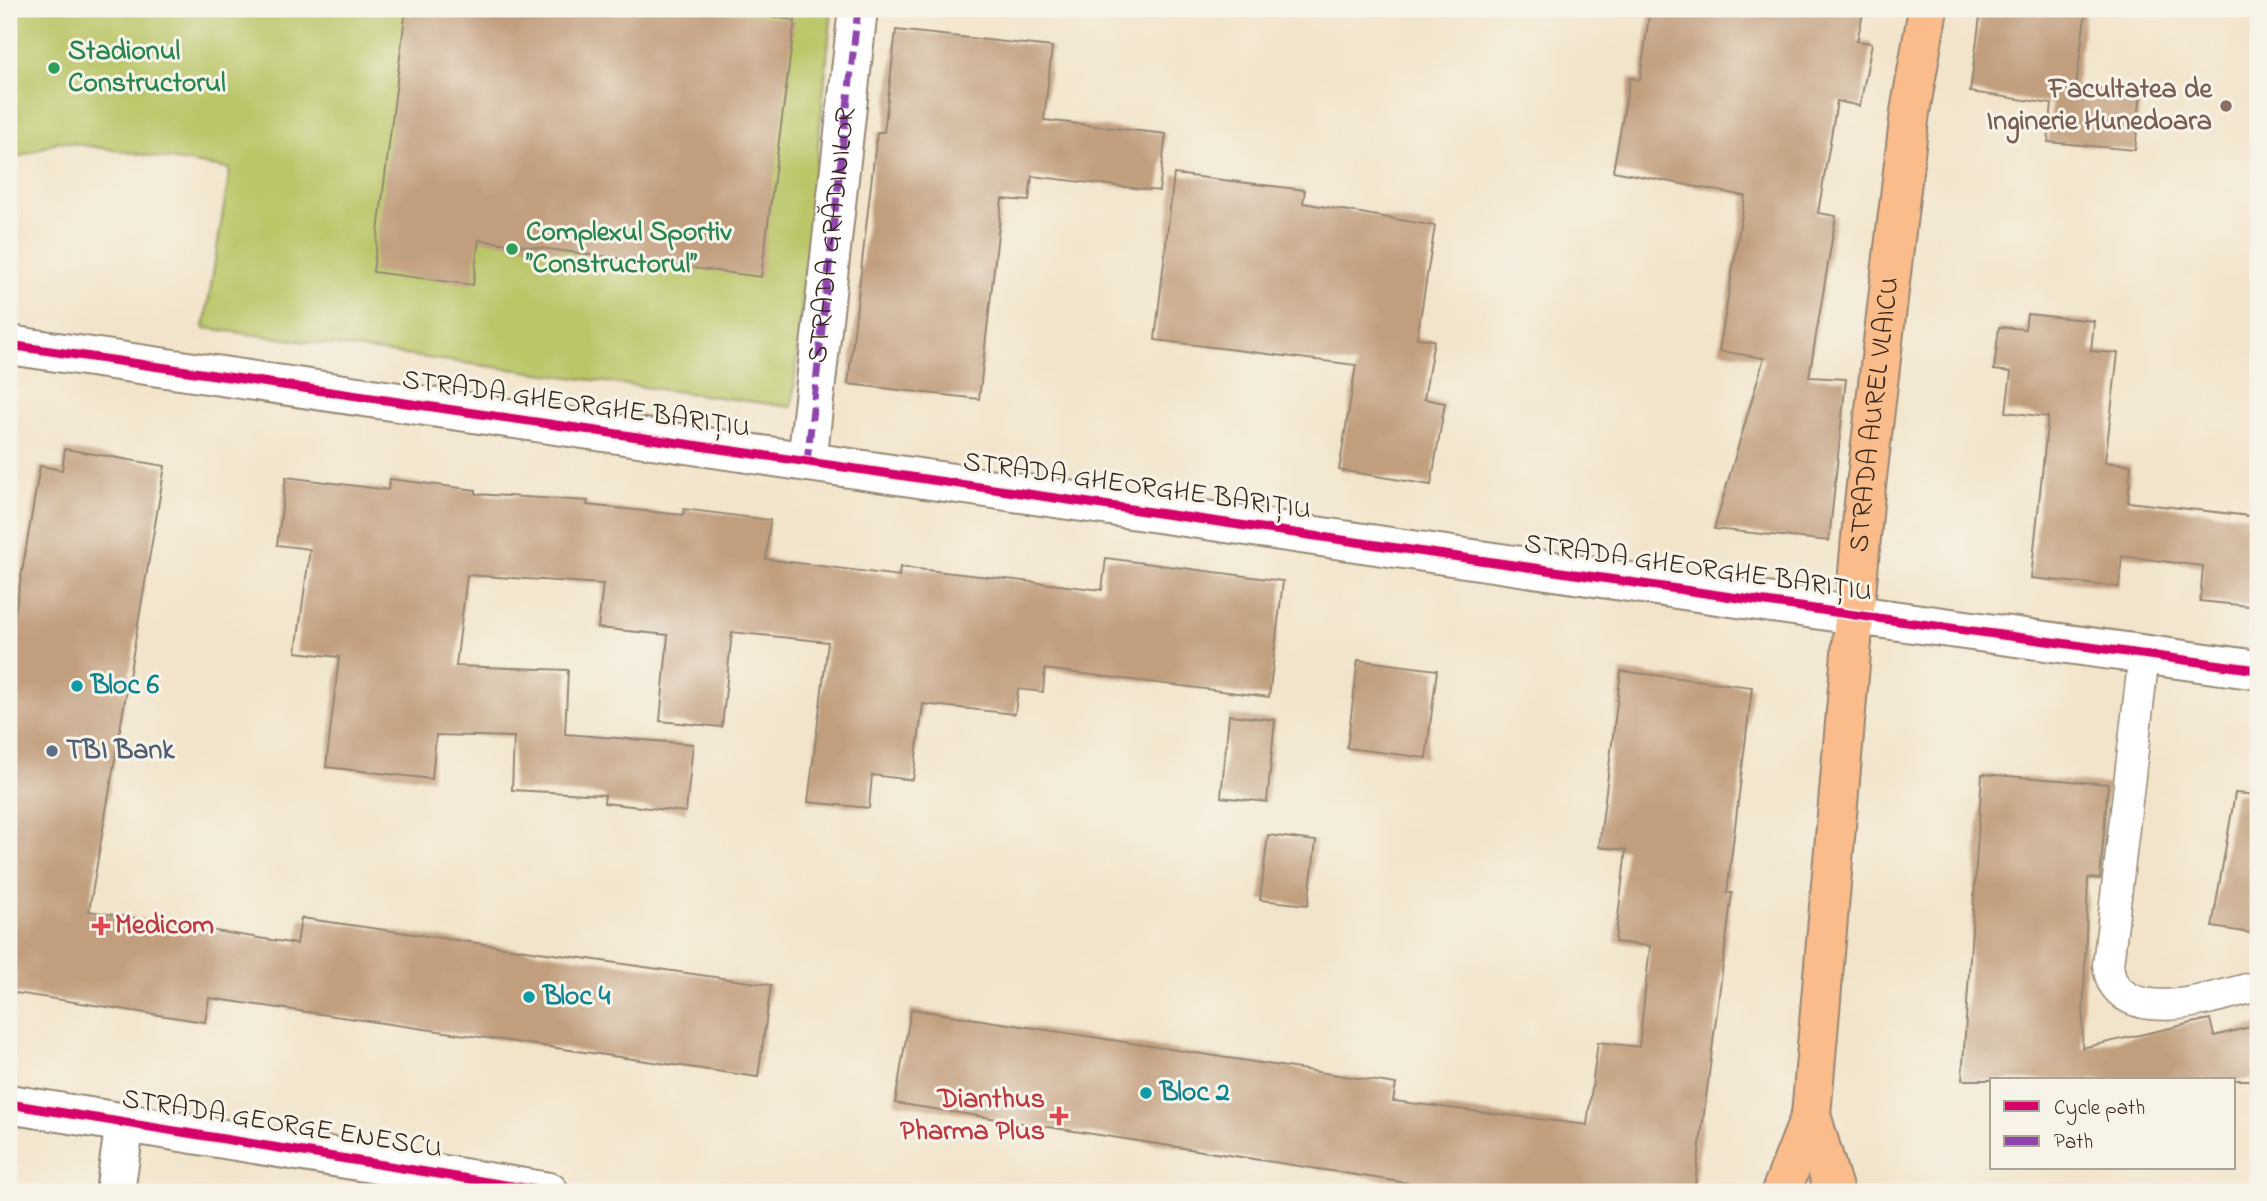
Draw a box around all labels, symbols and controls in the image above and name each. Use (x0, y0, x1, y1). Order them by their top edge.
place label: Stadionul Constructorul (68, 32, 226, 105)
marker: Stadionul Constructorul (46, 60, 62, 76)
place label: Facultatea de Inginerie Hunedoara (1987, 70, 2213, 144)
marker: Facultatea de Inginerie Hunedoara (2218, 98, 2234, 114)
street label: STRADA GRĂDINILOR (798, 105, 867, 365)
place label: Complexul Sportiv ”Constructorul” (525, 213, 732, 286)
marker: Complexul Sportiv ”Constructorul” (504, 241, 520, 257)
street label: STRADA AUREL VLAICU (1839, 275, 1911, 554)
street label: STRADA GHEORGHE BARIȚIU (399, 360, 753, 450)
street label: STRADA GHEORGHE BARIȚIU (960, 442, 1314, 532)
street label: STRADA GHEORGHE BARIȚIU (1521, 524, 1875, 614)
place label: Bloc 6 (89, 666, 160, 707)
marker: Bloc 6 (69, 678, 85, 694)
place label: TBI Bank (66, 731, 175, 772)
marker: TBI Bank (44, 743, 60, 759)
place label: Medicom (115, 906, 214, 947)
marker: Medicom (93, 918, 109, 934)
place label: Bloc 4 (541, 977, 611, 1018)
marker: Bloc 4 (521, 989, 537, 1005)
place label: Bloc 2 (1158, 1073, 1230, 1114)
legend (1990, 1078, 2236, 1170)
street label: STRADA GEORGE ENESCU (119, 1079, 445, 1171)
place label: Dianthus Pharma Plus (900, 1080, 1045, 1153)
marker: Bloc 2 (1138, 1085, 1154, 1101)
text: Cycle path (2054, 1094, 2145, 1126)
marker: Dianthus Pharma Plus (1051, 1108, 1067, 1124)
text: Path (2054, 1128, 2093, 1158)

